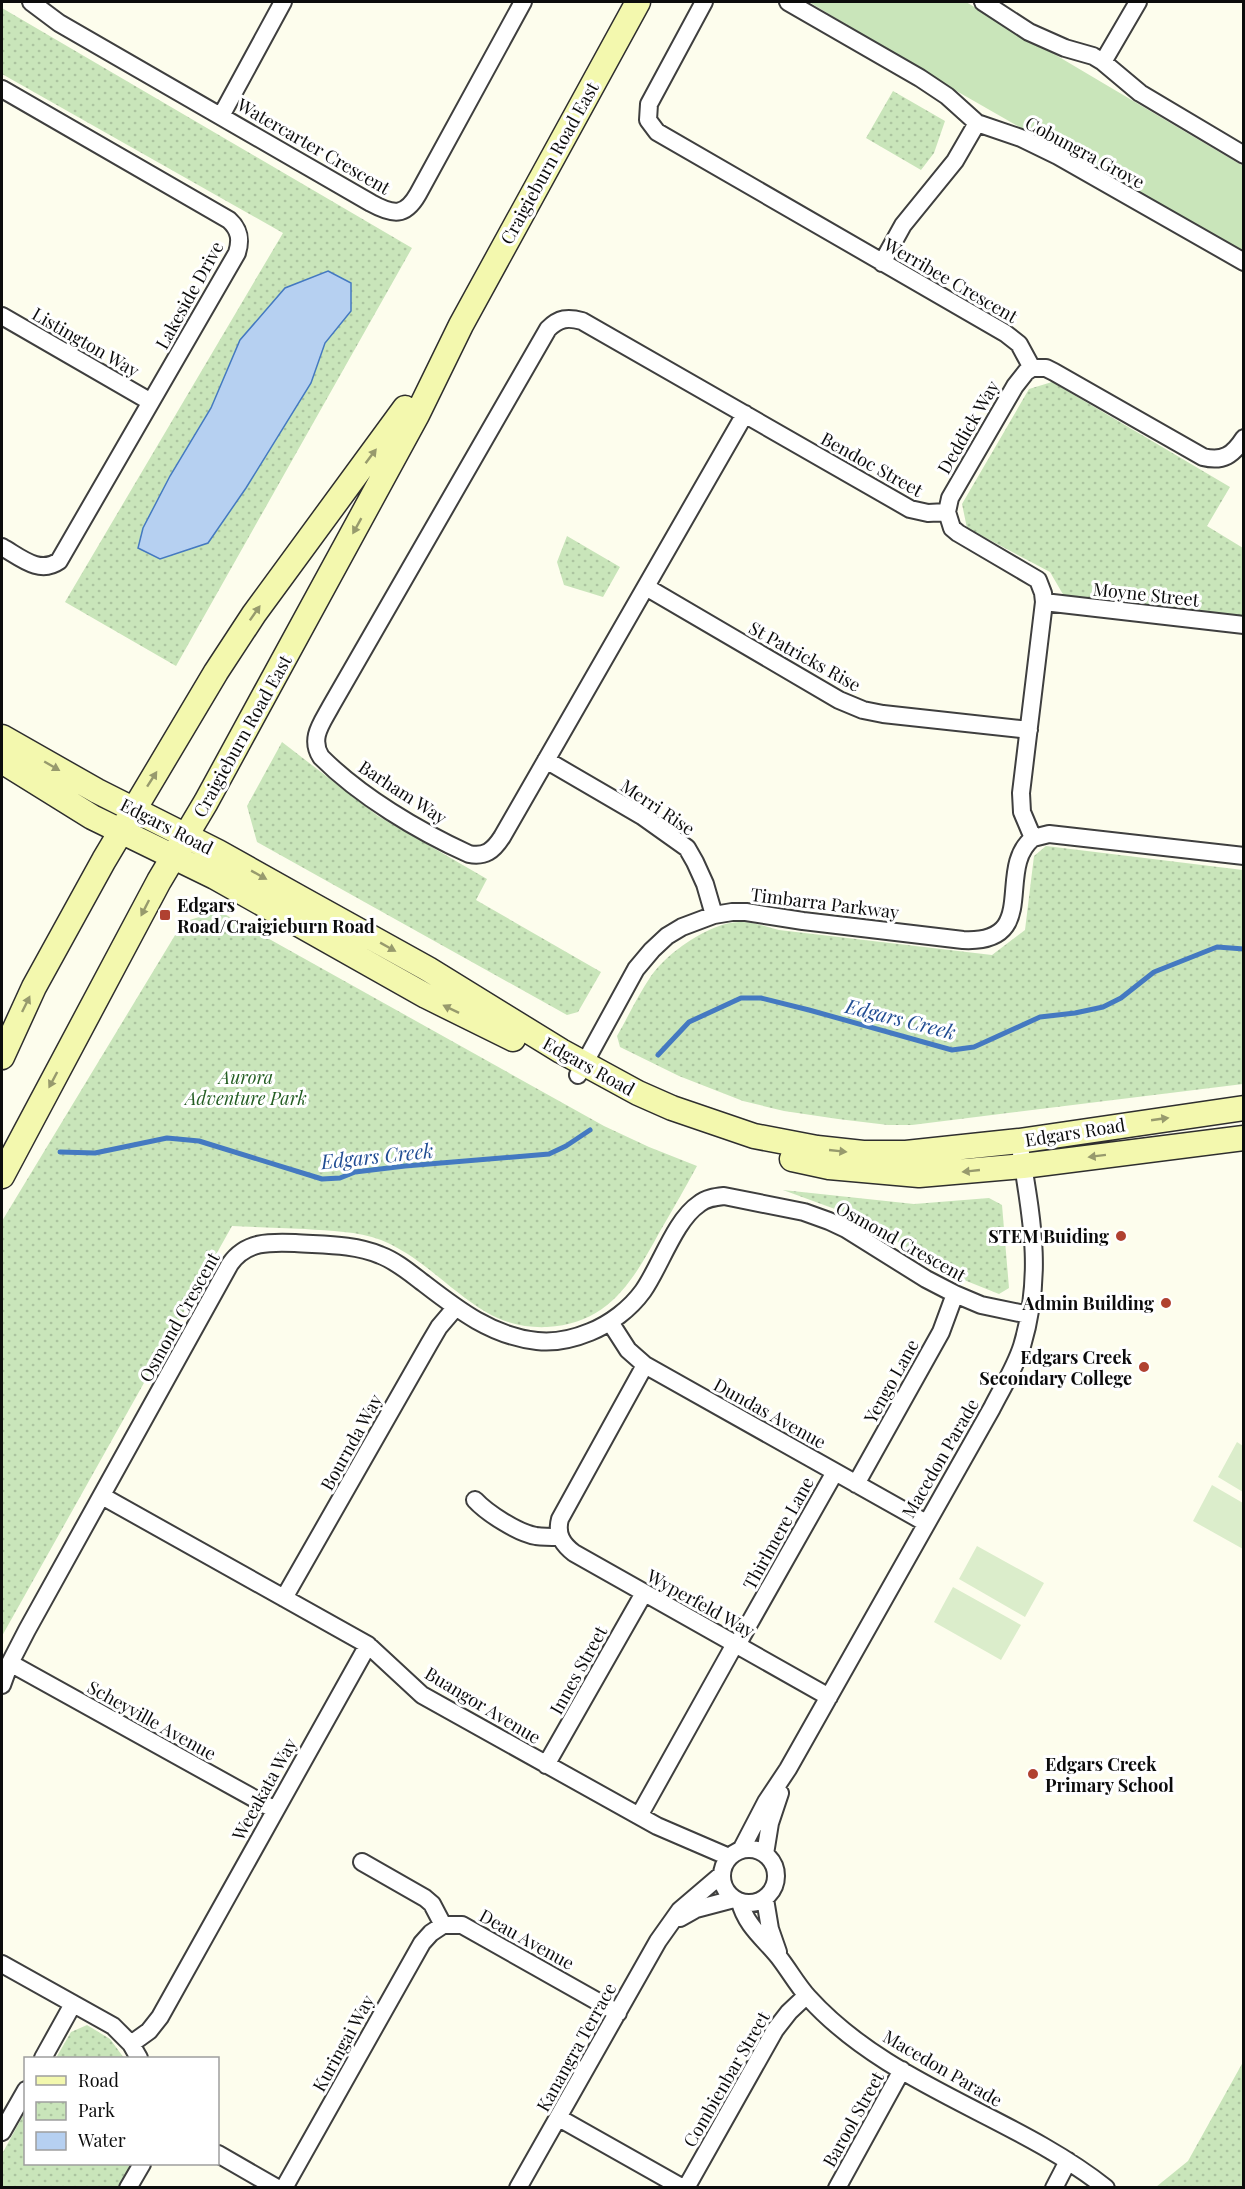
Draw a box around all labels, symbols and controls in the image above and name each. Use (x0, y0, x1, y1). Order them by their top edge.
street label: Craigieburn Road East (494, 77, 604, 248)
street label: Watercarter Crescent (232, 92, 395, 200)
street label: Cobungra Grove (1021, 110, 1149, 194)
street label: Werribee Crescent (879, 231, 1023, 328)
street label: Lakeside Drive (150, 237, 228, 353)
street label: Listington Way (28, 302, 144, 382)
street label: Deddick Way (932, 376, 1004, 478)
street label: Bendoc Street (817, 426, 928, 502)
one-way arrow (365, 449, 377, 464)
one-way arrow (352, 518, 362, 535)
street label: Moyne Street (1092, 576, 1201, 612)
one-way arrow (249, 605, 261, 621)
street label: St Patricks Rise (745, 615, 865, 697)
street label: Craigieburn Road East (187, 650, 297, 821)
street label: Barham Way (354, 755, 452, 829)
one-way arrow (44, 760, 60, 771)
one-way arrow (147, 770, 158, 787)
street label: Merri Rise (616, 773, 700, 841)
street label: Edgars Road (116, 792, 218, 860)
one-way arrow (251, 870, 268, 880)
street label: Timbarra Parkway (749, 882, 901, 924)
place label: Edgars Road/Craigieburn Road (177, 893, 375, 938)
one-way arrow (140, 900, 150, 917)
marker: Edgars Road/Craigieburn Road (158, 908, 172, 922)
one-way arrow (380, 942, 397, 952)
water label: Edgars Creek (842, 991, 959, 1045)
one-way arrow (22, 995, 31, 1012)
one-way arrow (443, 1004, 460, 1013)
street label: Edgars Road (539, 1031, 640, 1101)
park label: Aurora Adventure Park (183, 1065, 307, 1110)
one-way arrow (48, 1072, 58, 1089)
street label: Edgars Road (1023, 1112, 1127, 1152)
one-way arrow (1150, 1115, 1169, 1124)
water label: Edgars Creek (319, 1136, 434, 1174)
one-way arrow (829, 1146, 848, 1156)
one-way arrow (1087, 1151, 1106, 1160)
one-way arrow (961, 1166, 980, 1176)
street label: Osmond Crescent (832, 1195, 971, 1287)
place label: STEM Buiding (988, 1224, 1109, 1248)
marker: STEM Buiding (1114, 1229, 1128, 1243)
street label: Osmond Crescent (133, 1247, 225, 1386)
place label: Admin Building (1022, 1291, 1154, 1315)
marker: Admin Building (1159, 1296, 1173, 1310)
street label: Yengo Lane (858, 1335, 924, 1428)
place label: Edgars Creek Secondary College (979, 1345, 1132, 1390)
marker: Edgars Creek Secondary College (1137, 1360, 1151, 1374)
street label: Dundas Avenue (710, 1372, 830, 1454)
street label: Bournda Way (315, 1390, 387, 1494)
street label: Macedon Parade (896, 1394, 984, 1522)
street label: Thirlmere Lane (737, 1472, 819, 1594)
street label: Wyperfeld Way (642, 1563, 759, 1643)
street label: Innes Street (544, 1621, 612, 1718)
street label: Buangor Avenue (421, 1661, 545, 1749)
street label: Scheyville Avenue (83, 1675, 221, 1765)
street label: Weeakata Way (226, 1734, 302, 1845)
place label: Edgars Creek Primary School (1045, 1752, 1174, 1797)
marker: Edgars Creek Primary School (1026, 1767, 1040, 1781)
street label: Deau Avenue (475, 1903, 579, 1975)
street label: Kanangra Terrace (531, 1978, 621, 2116)
street label: Kuringai Way (307, 1990, 379, 2096)
street label: Combienbar Street (677, 2006, 775, 2151)
street label: Macedon Parade (879, 2024, 1007, 2112)
legend (24, 2057, 219, 2165)
street label: Barool Street (817, 2067, 889, 2171)
text: Road (78, 2068, 119, 2092)
text: Park (78, 2098, 115, 2122)
text: Water (77, 2128, 126, 2152)

